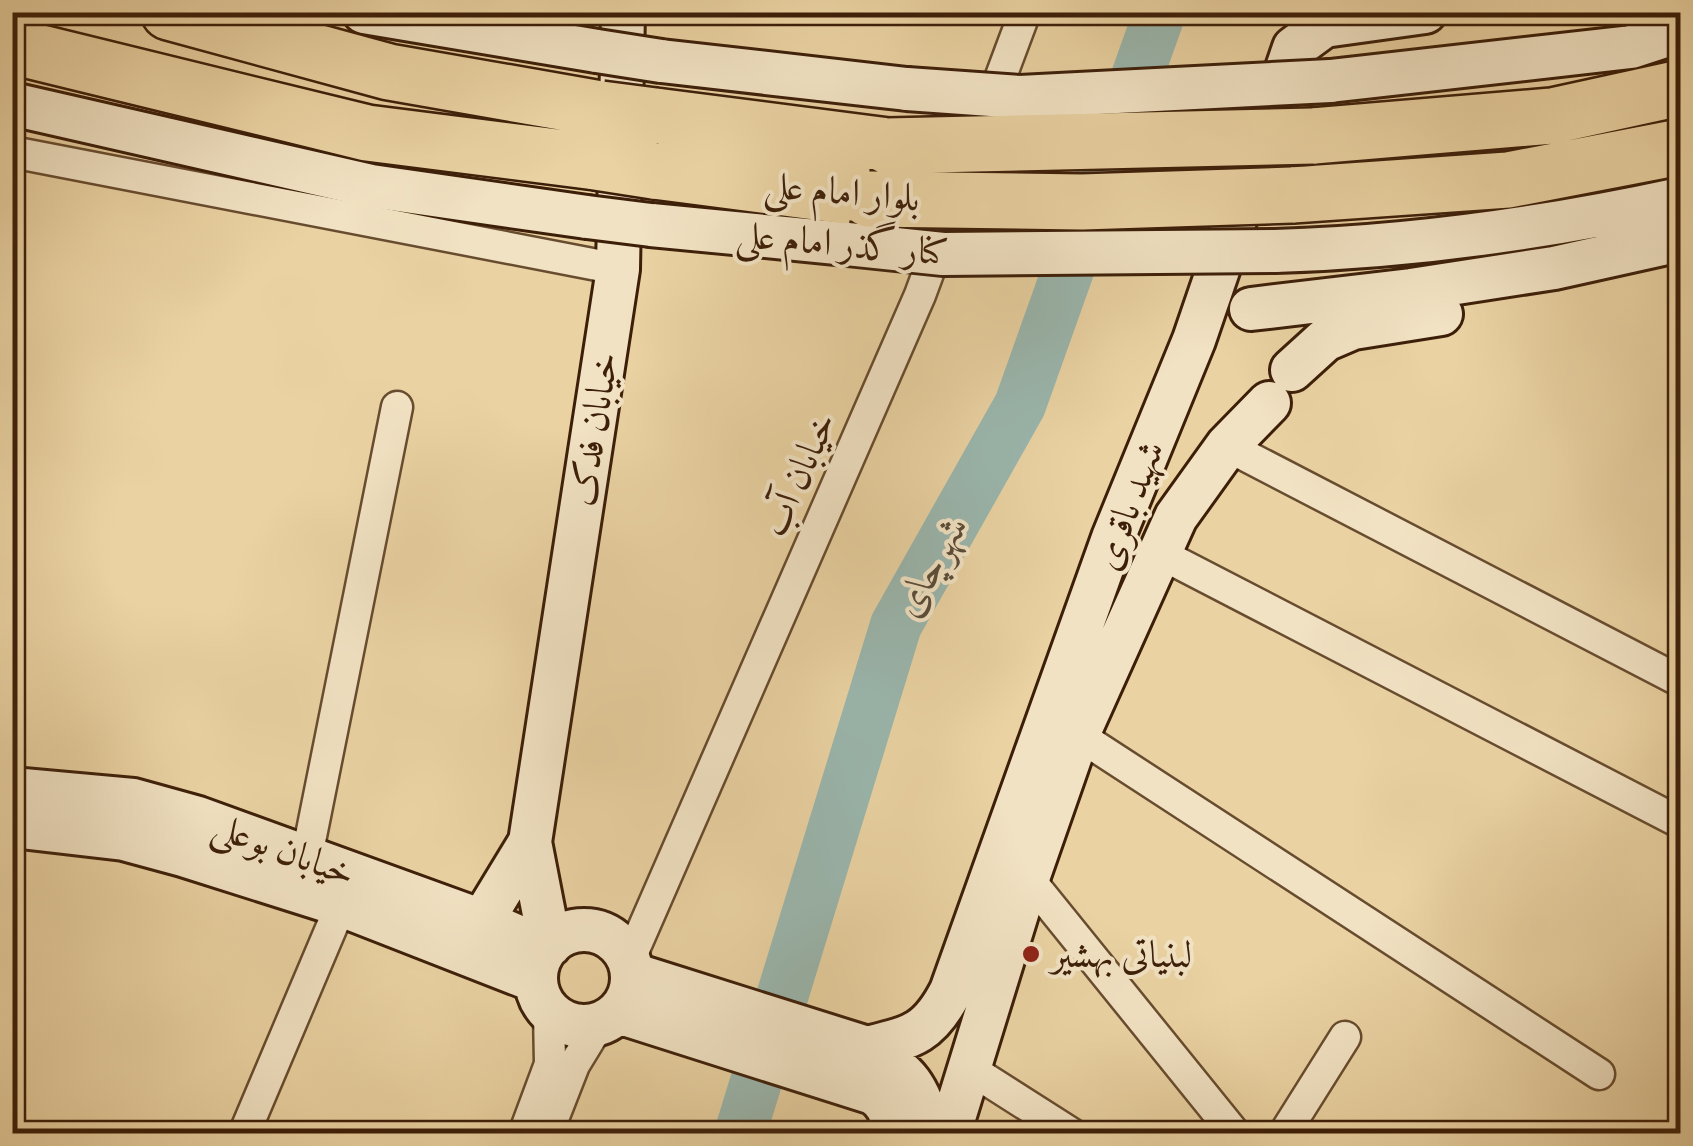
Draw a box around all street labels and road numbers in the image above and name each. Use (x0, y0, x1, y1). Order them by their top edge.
street label: بلوار امام علی (761, 161, 922, 231)
street label: کنار گذر امام علی (733, 207, 951, 285)
street label: خیابان فدک (558, 349, 635, 510)
street label: خیابان آب (750, 405, 852, 546)
street label: شهید باقری (1082, 434, 1180, 579)
street label: خیابان بوعلی (204, 802, 362, 903)

